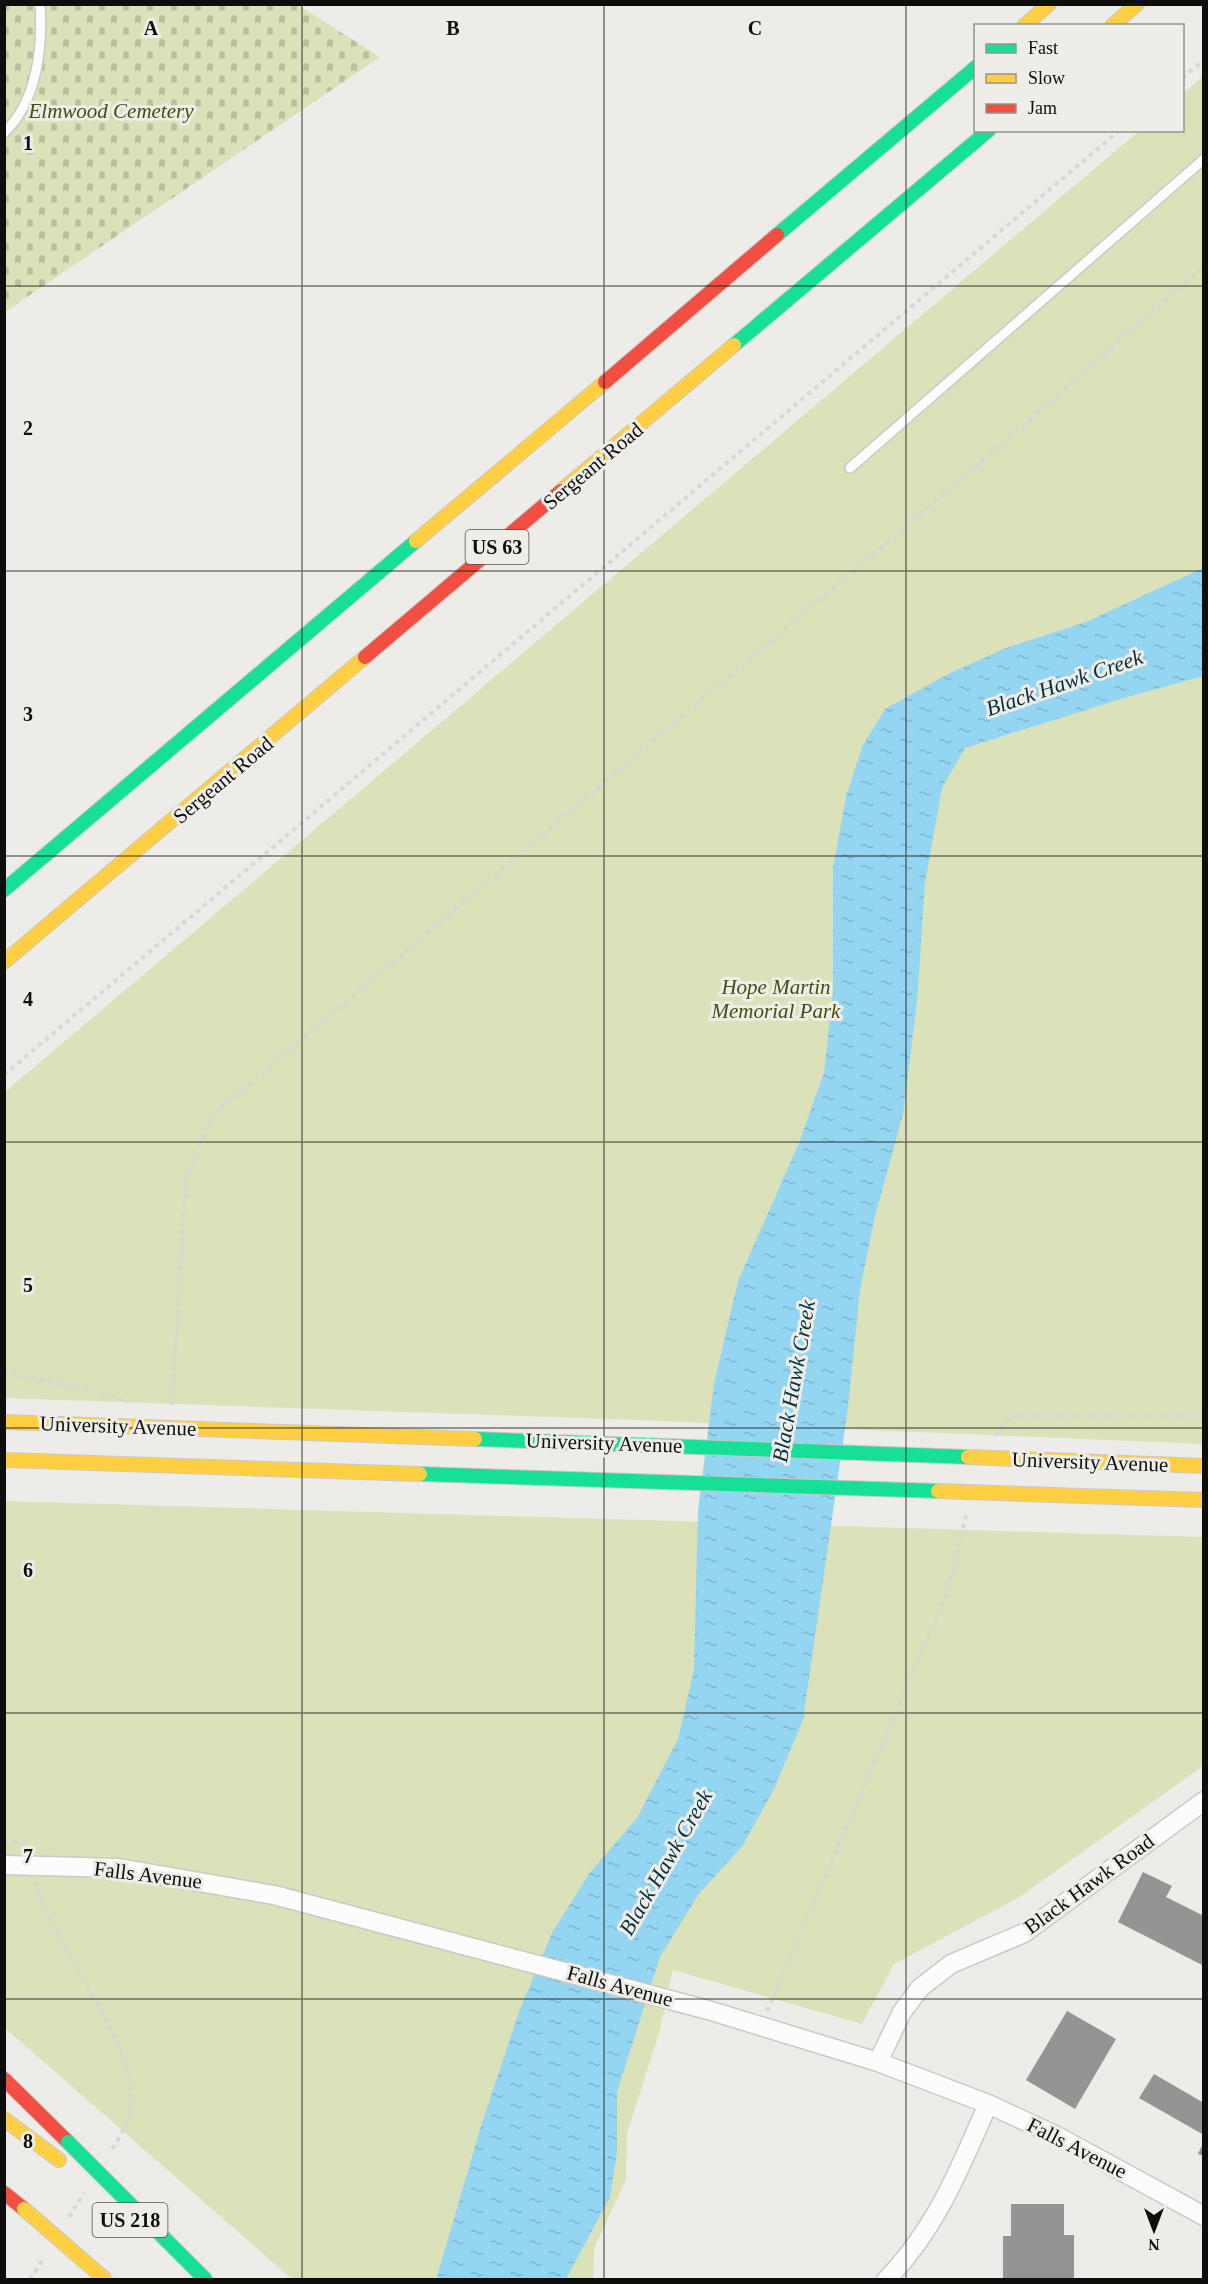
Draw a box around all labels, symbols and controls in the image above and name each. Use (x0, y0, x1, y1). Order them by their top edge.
text: A (144, 17, 159, 39)
text: B (446, 17, 460, 39)
text: C (748, 17, 762, 39)
legend (974, 24, 1184, 132)
text: Fast (1028, 38, 1058, 58)
text: Slow (1028, 68, 1065, 88)
text: Jam (1028, 98, 1057, 118)
park label: Elmwood Cemetery (27, 99, 194, 123)
text: 1 (23, 132, 33, 154)
text: 2 (23, 417, 33, 439)
street label: Sergeant Road (538, 417, 648, 515)
road number: US 63 (466, 530, 528, 564)
water label: Black Hawk Creek (983, 644, 1147, 721)
text: 3 (23, 703, 33, 725)
street label: Sergeant Road (168, 731, 278, 829)
park label: Hope Martin Memorial Park (711, 975, 841, 1023)
text: 4 (23, 988, 33, 1010)
text: 5 (23, 1274, 33, 1296)
water label: Black Hawk Creek (767, 1297, 820, 1464)
street label: University Avenue (39, 1411, 197, 1441)
street label: University Avenue (525, 1428, 683, 1458)
street label: University Avenue (1011, 1447, 1169, 1477)
text: 6 (23, 1559, 33, 1581)
water label: Black Hawk Creek (614, 1784, 718, 1940)
street label: Black Hawk Road (1020, 1829, 1159, 1939)
text: 7 (23, 1845, 33, 1867)
street label: Falls Avenue (93, 1856, 203, 1894)
street label: Falls Avenue (564, 1960, 676, 2012)
street label: Falls Avenue (1023, 2113, 1131, 2183)
text: 8 (23, 2130, 33, 2152)
north arrow (1124, 2200, 1184, 2260)
road number: US 218 (92, 2203, 168, 2237)
text: N (1148, 2236, 1160, 2253)

